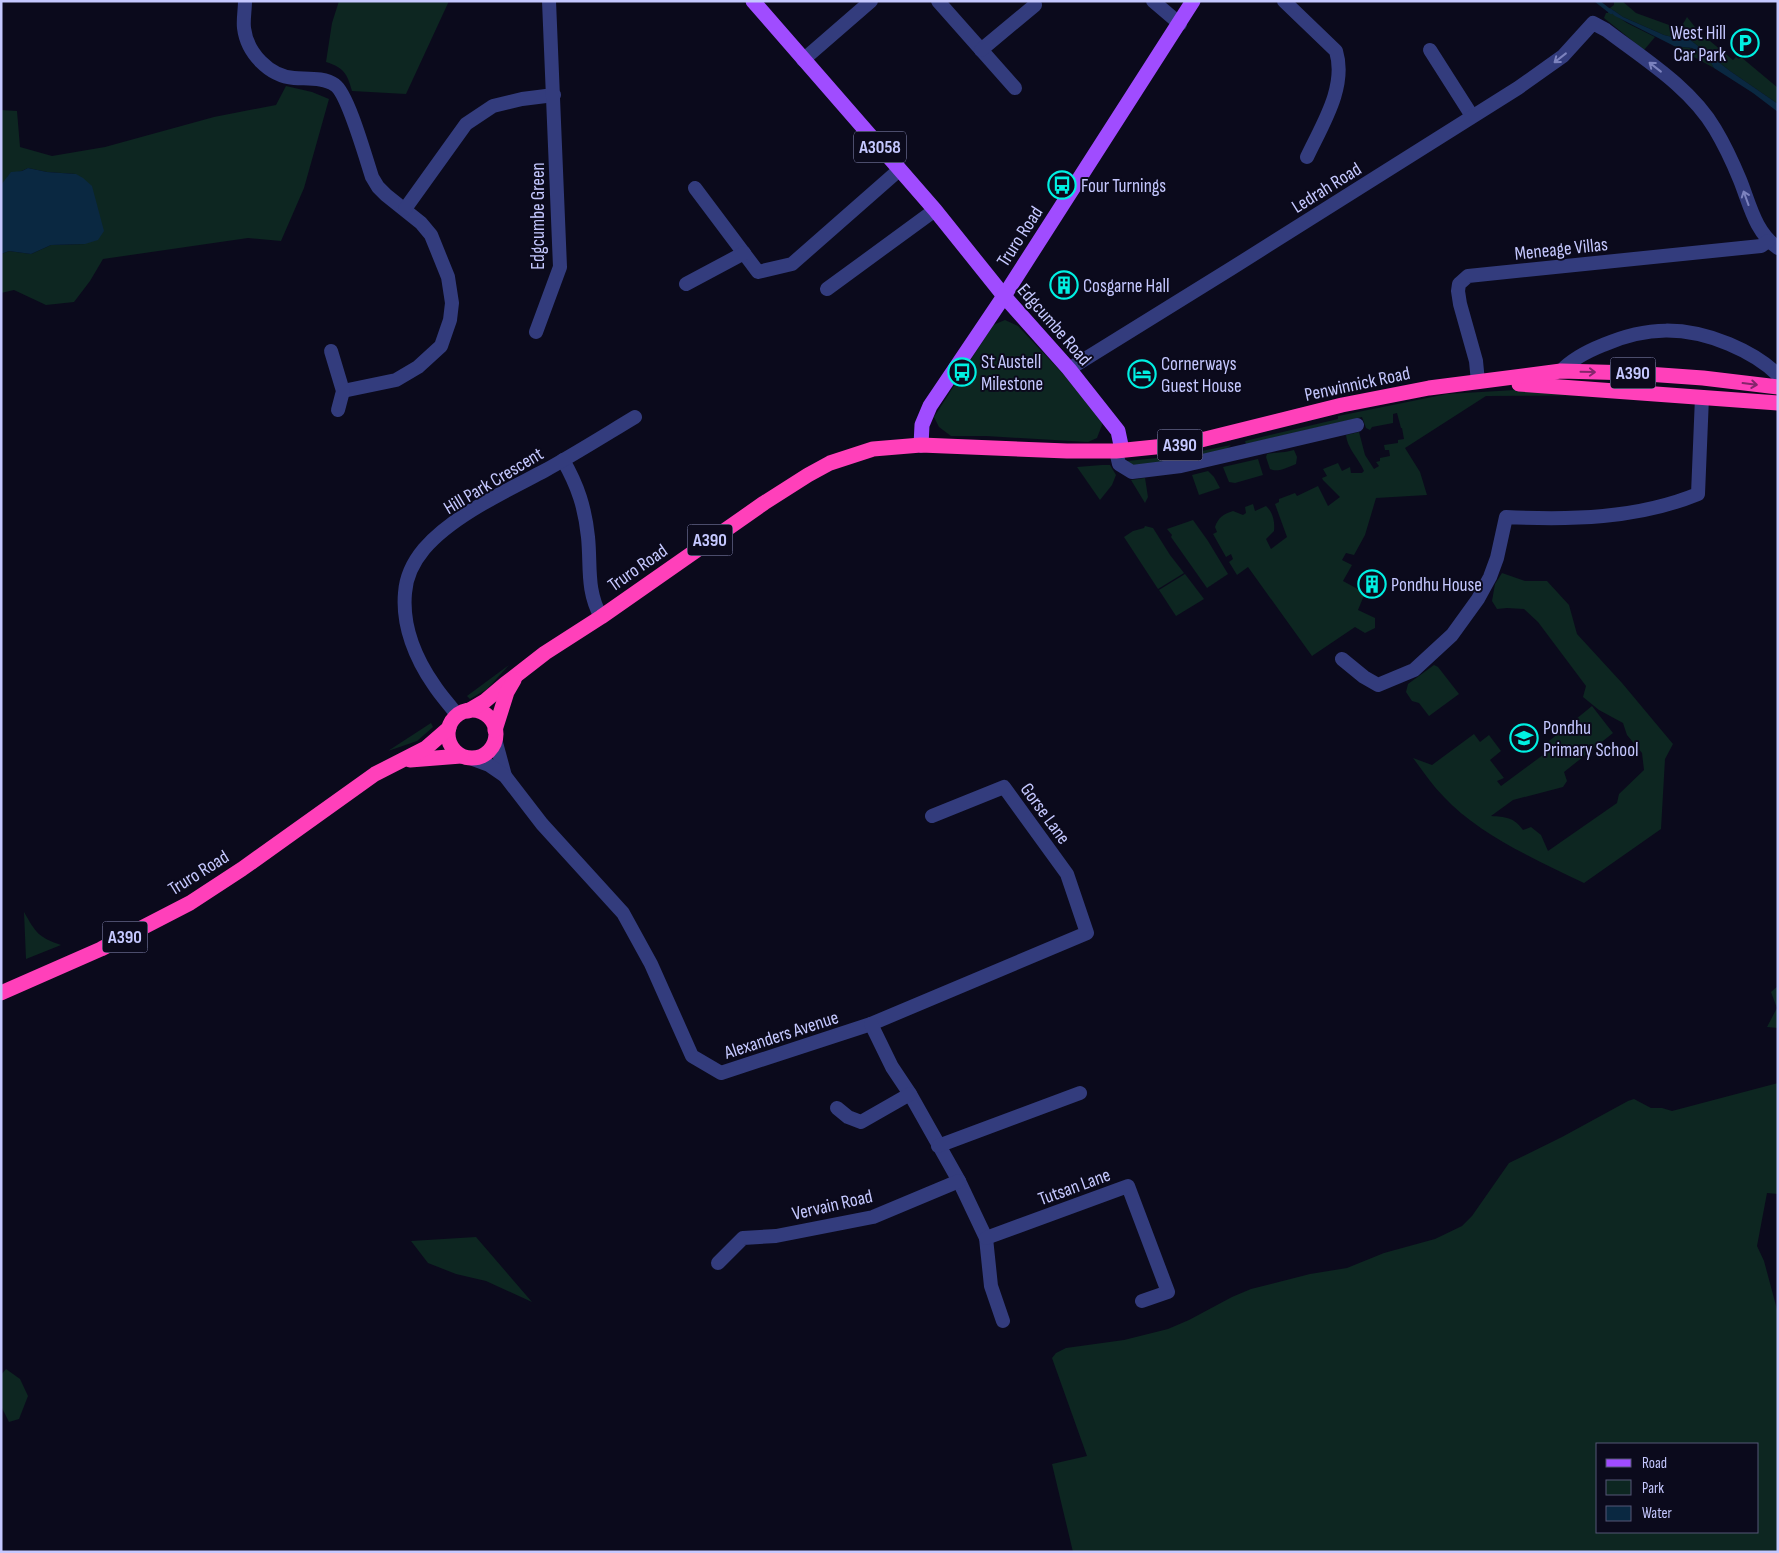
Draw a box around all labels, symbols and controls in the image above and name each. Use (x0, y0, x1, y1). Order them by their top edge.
place label: West Hill Car Park (1670, 22, 1727, 67)
parking icon: West Hill Car Park (1730, 28, 1760, 58)
one-way arrow (1553, 52, 1566, 63)
one-way arrow (1649, 62, 1662, 73)
road number: A3058 (854, 132, 906, 162)
street label: Ledrah Road (1288, 158, 1366, 219)
street label: Edgcumbe Green (527, 162, 550, 270)
bus stop icon: Four Turnings (1047, 170, 1077, 200)
place label: Four Turnings (1081, 175, 1166, 198)
one-way arrow (1741, 191, 1750, 206)
street label: Truro Road (992, 202, 1048, 271)
street label: Meneage Villas (1513, 233, 1609, 266)
building icon: Cosgarne Hall (1049, 270, 1079, 300)
place label: Cosgarne Hall (1083, 275, 1170, 298)
street label: Edgcumbe Road (1012, 279, 1096, 371)
place label: St Austell Milestone (981, 351, 1043, 396)
place label: Cornerways Guest House (1161, 353, 1242, 398)
bus stop icon: St Austell Milestone (947, 357, 977, 387)
road number: A390 (1610, 358, 1656, 388)
hotel icon: Cornerways Guest House (1127, 359, 1157, 389)
street label: Penwinnick Road (1302, 362, 1412, 407)
one-way arrow (1580, 367, 1596, 376)
one-way arrow (1742, 379, 1758, 389)
road number: A390 (1158, 430, 1202, 460)
street label: Hill Park Crescent (440, 442, 548, 520)
road number: A390 (688, 524, 732, 556)
street label: Truro Road (604, 539, 672, 597)
building icon: Pondhu House (1357, 569, 1387, 599)
place label: Pondhu House (1391, 574, 1482, 597)
place label: Pondhu Primary School (1543, 717, 1639, 762)
school or university icon: Pondhu Primary School (1509, 723, 1539, 753)
street label: Gorse Lane (1015, 779, 1075, 849)
street label: Truro Road (164, 846, 233, 901)
road number: A390 (102, 922, 148, 952)
street label: Alexanders Avenue (720, 1006, 842, 1065)
street label: Tutsan Lane (1035, 1164, 1114, 1211)
street label: Vervain Road (790, 1185, 875, 1226)
legend (1596, 1443, 1759, 1533)
text: Road (1642, 1454, 1667, 1473)
text: Park (1642, 1479, 1664, 1498)
text: Water (1642, 1504, 1673, 1523)

